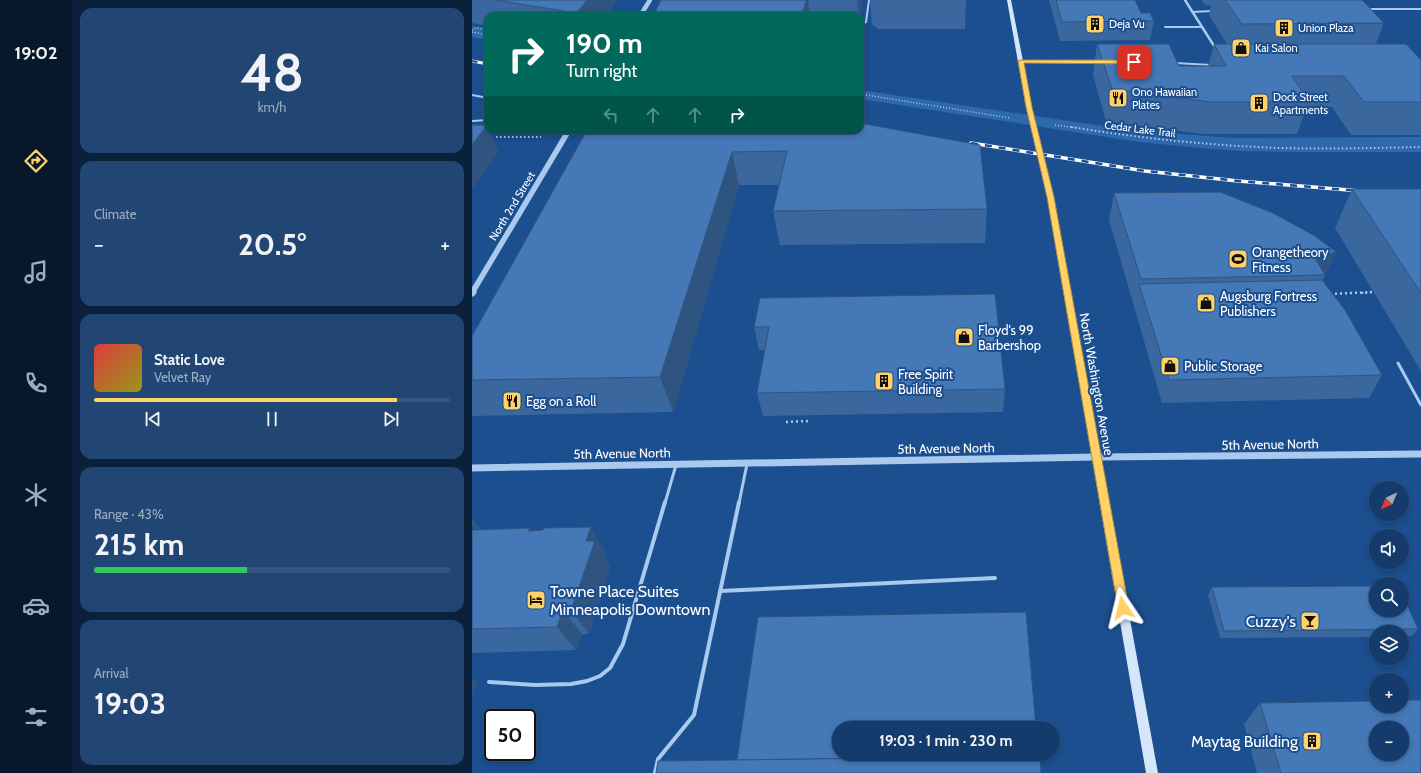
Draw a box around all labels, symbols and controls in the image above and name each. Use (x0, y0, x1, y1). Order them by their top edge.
building icon: Deja Vu (1084, 13, 1106, 35)
place label: Deja Vu (1109, 17, 1145, 31)
building icon: Union Plaza (1273, 17, 1295, 39)
place label: Union Plaza (1298, 21, 1354, 35)
text: 190 m (566, 26, 642, 60)
icon: right (500, 28, 552, 80)
shop icon: Kai Salon (1230, 37, 1252, 59)
text: 48 (240, 41, 304, 104)
place label: Kai Salon (1255, 41, 1298, 55)
text: 19:02 (15, 42, 57, 64)
pin (1117, 45, 1151, 79)
icon: arrive (1123, 51, 1145, 73)
text: Turn right (566, 60, 637, 82)
place label: Ono Hawaiian Plates (1132, 85, 1197, 112)
restaurant icon: Ono Hawaiian Plates (1107, 87, 1129, 109)
place label: Dock Street Apartments (1273, 90, 1328, 117)
building icon: Dock Street Apartments (1248, 92, 1270, 114)
text: km/h (258, 99, 286, 115)
icon: left (600, 104, 622, 126)
icon: ahead (642, 104, 664, 126)
icon: ahead (684, 104, 706, 126)
icon: right (726, 104, 748, 126)
street label: Cedar Lake Trail (1104, 118, 1177, 140)
icon: directions (22, 147, 50, 175)
street label: North 2nd Street (486, 169, 538, 243)
text: Climate (94, 206, 136, 222)
text: 20.5° (238, 226, 306, 263)
text: − (94, 231, 104, 258)
text: + (440, 231, 450, 258)
place label: Orangetheory Fitness (1252, 244, 1329, 275)
sports icon: Orangetheory Fitness (1227, 248, 1249, 270)
icon: music (22, 258, 50, 286)
place label: Augsburg Fortress Publishers (1220, 288, 1318, 319)
shop icon: Augsburg Fortress Publishers (1195, 292, 1217, 314)
street label: North Washington Avenue (1077, 311, 1117, 457)
place label: Floyd's 99 Barbershop (978, 322, 1041, 353)
shop icon: Floyd's 99 Barbershop (953, 326, 975, 348)
text: Static Love (154, 351, 225, 369)
shop icon: Public Storage (1159, 355, 1181, 377)
place label: Public Storage (1184, 358, 1263, 374)
place label: Free Spirit Building (898, 366, 954, 397)
icon: phone (22, 369, 50, 397)
text: Velvet Ray (154, 369, 211, 385)
building icon: Free Spirit Building (873, 370, 895, 392)
restaurant icon: Egg on a Roll (501, 390, 523, 412)
place label: Egg on a Roll (526, 393, 596, 409)
icon: previous (142, 408, 164, 430)
icon: pause (261, 408, 283, 430)
icon: next (380, 408, 402, 430)
street label: 5th Avenue North (1221, 435, 1319, 453)
street label: 5th Avenue North (897, 439, 995, 457)
street label: 5th Avenue North (573, 444, 671, 462)
icon: climate (22, 481, 50, 509)
north arrow (1369, 481, 1409, 521)
map controls (1369, 481, 1409, 761)
text: Range · 43% (94, 506, 164, 522)
text: 215 km (94, 526, 184, 563)
button: sound (1369, 529, 1409, 569)
button: search (1369, 577, 1409, 617)
place label: Towne Place Suites Minneapolis Downtown (550, 582, 710, 619)
position arrow (1102, 587, 1144, 629)
hotel icon: Towne Place Suites Minneapolis Downtown (525, 589, 547, 611)
icon: car (22, 592, 50, 620)
bar icon: Cuzzy's (1299, 610, 1321, 632)
place label: Cuzzy's (1246, 612, 1296, 631)
button: layers (1369, 625, 1409, 665)
text: Arrival (94, 665, 129, 681)
button: + (1369, 673, 1409, 713)
text: 19:03 (94, 685, 166, 722)
icon: filters (22, 703, 50, 731)
speed limit sign: 50 (484, 709, 536, 761)
button: − (1369, 721, 1409, 761)
building icon: Maytag Building (1301, 730, 1323, 752)
text: 19:03 · 1 min · 230 m (879, 732, 1013, 750)
place label: Maytag Building (1191, 732, 1299, 751)

